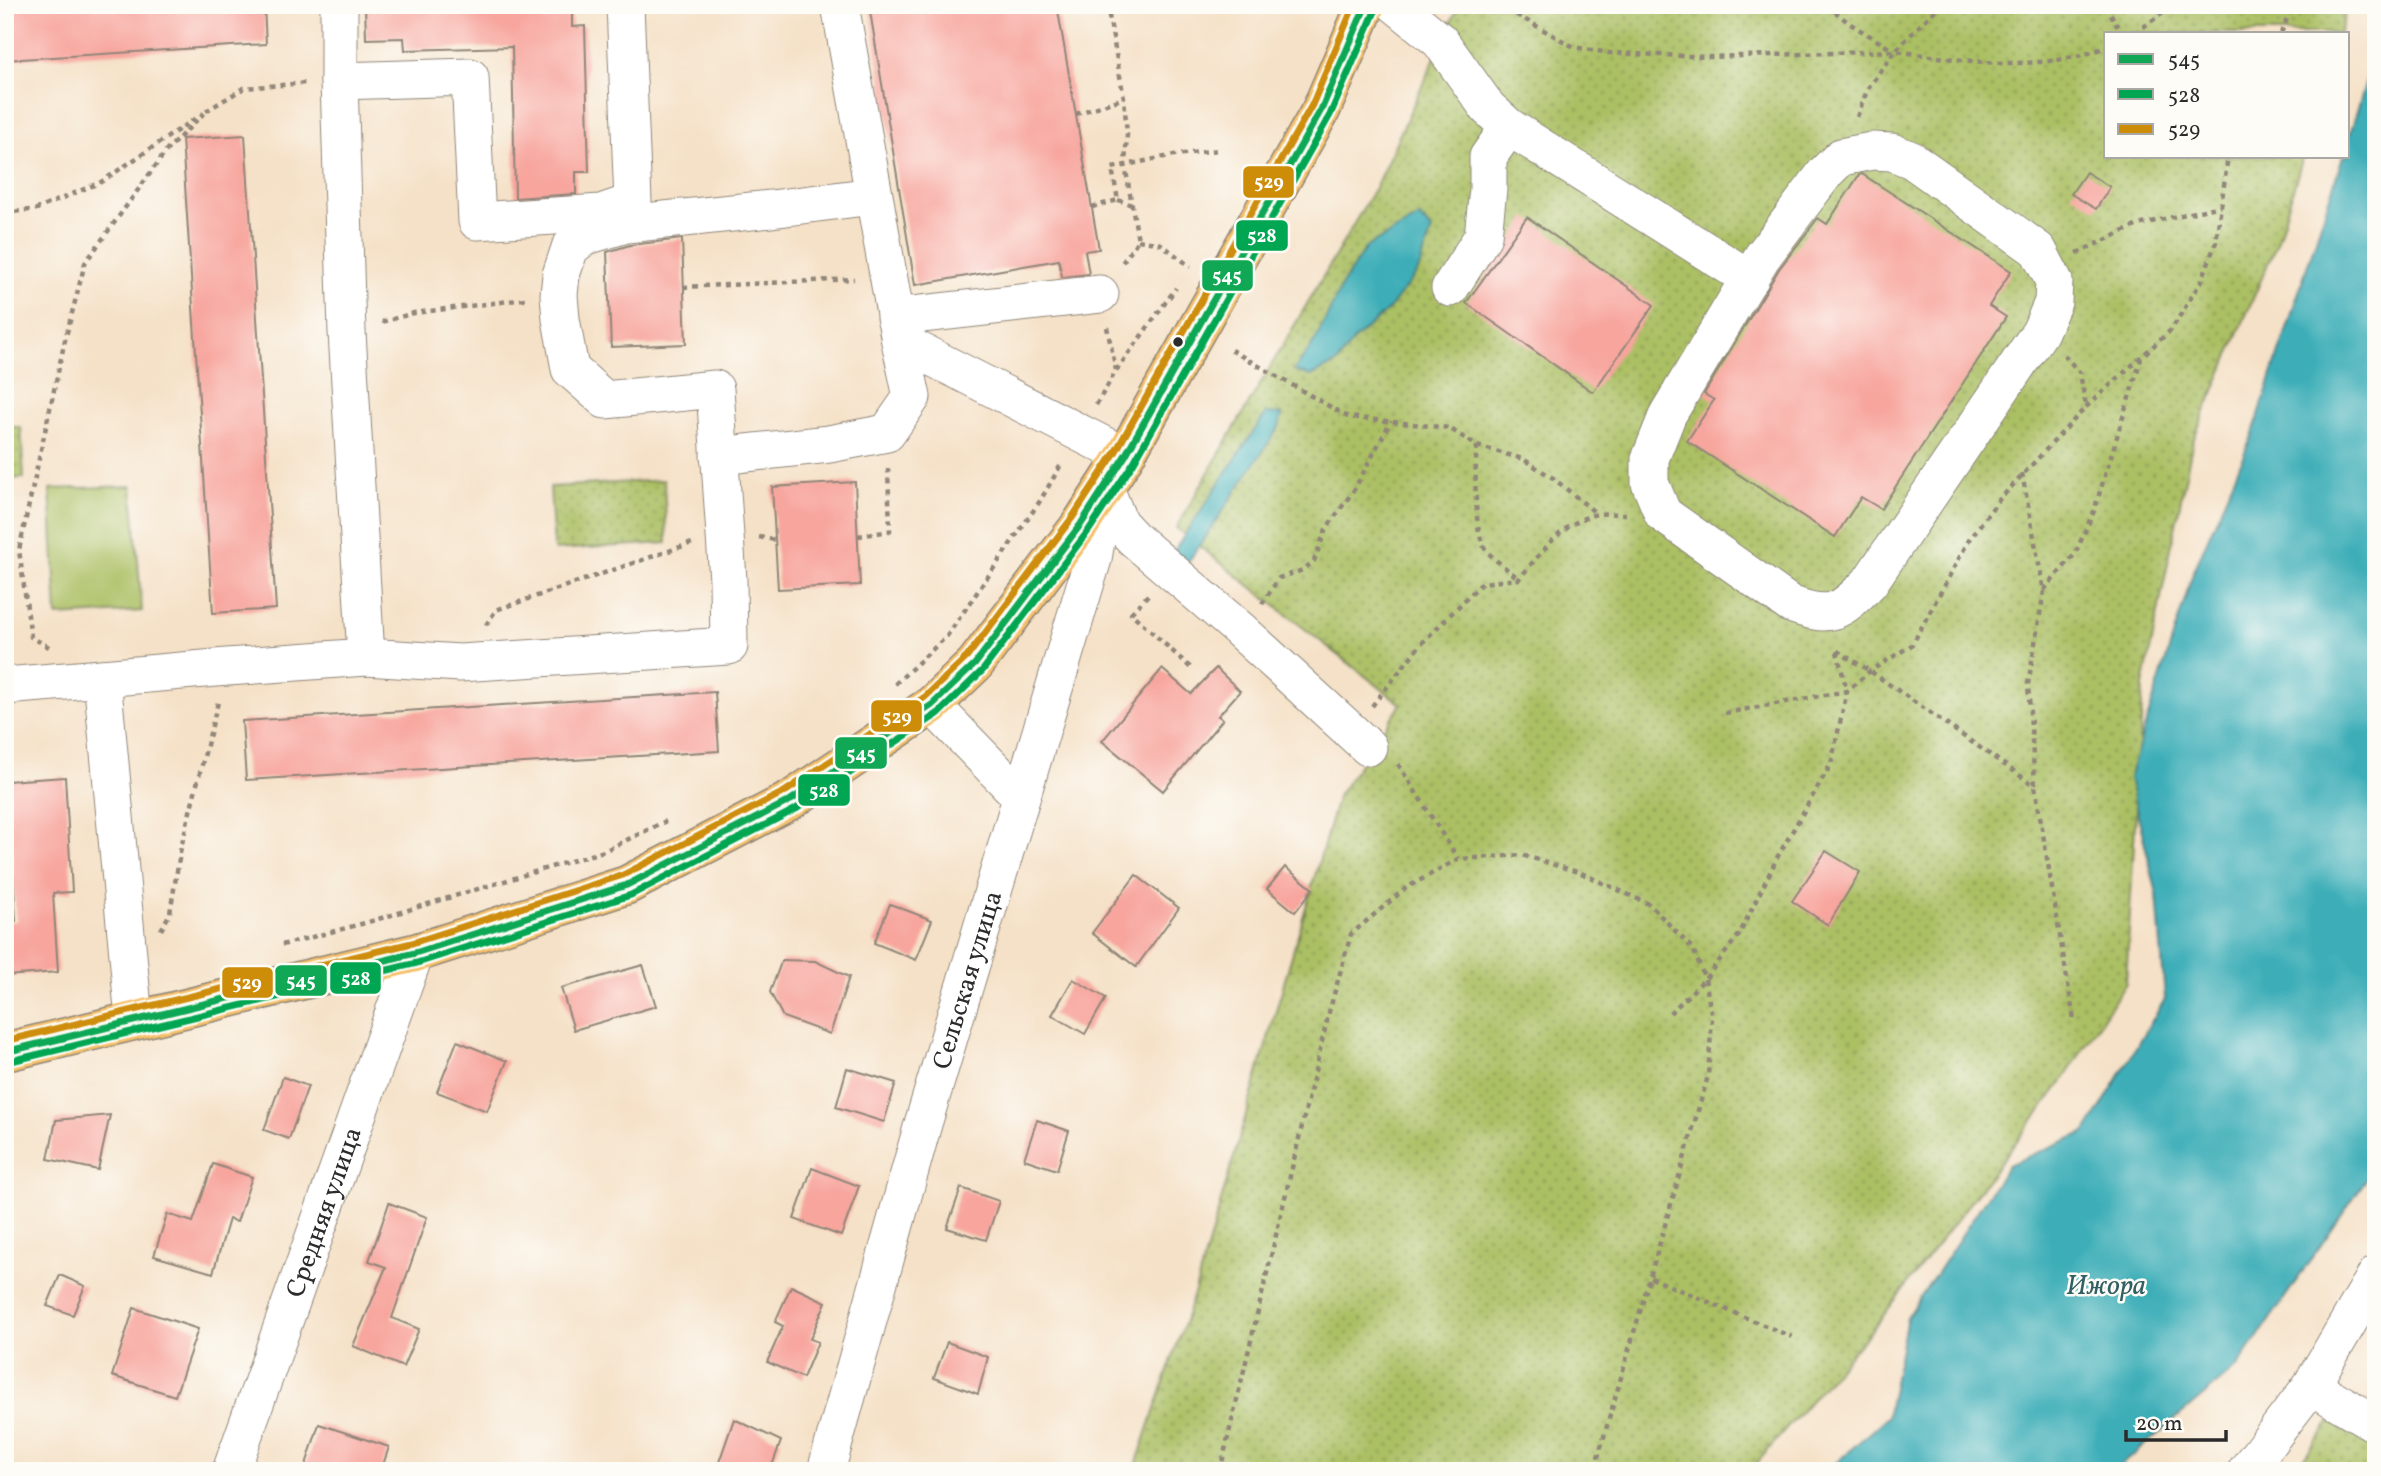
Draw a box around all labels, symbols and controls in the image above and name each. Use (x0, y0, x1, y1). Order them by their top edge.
legend (2104, 32, 2350, 158)
text: 545 (2168, 46, 2200, 75)
text: 528 (2168, 82, 2200, 111)
text: 529 (2168, 116, 2200, 145)
line badge: 529 (1242, 165, 1295, 199)
text: 529 (1254, 170, 1284, 196)
line badge: 528 (1235, 219, 1289, 252)
text: 528 (1247, 224, 1277, 250)
line badge: 545 (1201, 259, 1254, 292)
text: 545 (1212, 264, 1242, 290)
unlabelled marker (1171, 335, 1185, 349)
line badge: 529 (870, 699, 923, 733)
text: 529 (882, 705, 912, 731)
line badge: 545 (834, 736, 888, 770)
text: 545 (846, 742, 876, 768)
line badge: 528 (797, 773, 851, 807)
text: 528 (809, 779, 839, 805)
street label: Сельская улица (924, 887, 1012, 1074)
line badge: 528 (329, 961, 382, 995)
line badge: 545 (274, 964, 328, 997)
line badge: 529 (221, 966, 274, 999)
text: 528 (341, 967, 371, 993)
text: 545 (286, 969, 316, 995)
text: 529 (232, 971, 262, 997)
street label: Средняя улица (278, 1122, 372, 1303)
water label: Ижора (2066, 1267, 2146, 1306)
scale bar (2126, 1399, 2225, 1443)
text: 20 m (2136, 1410, 2182, 1439)

